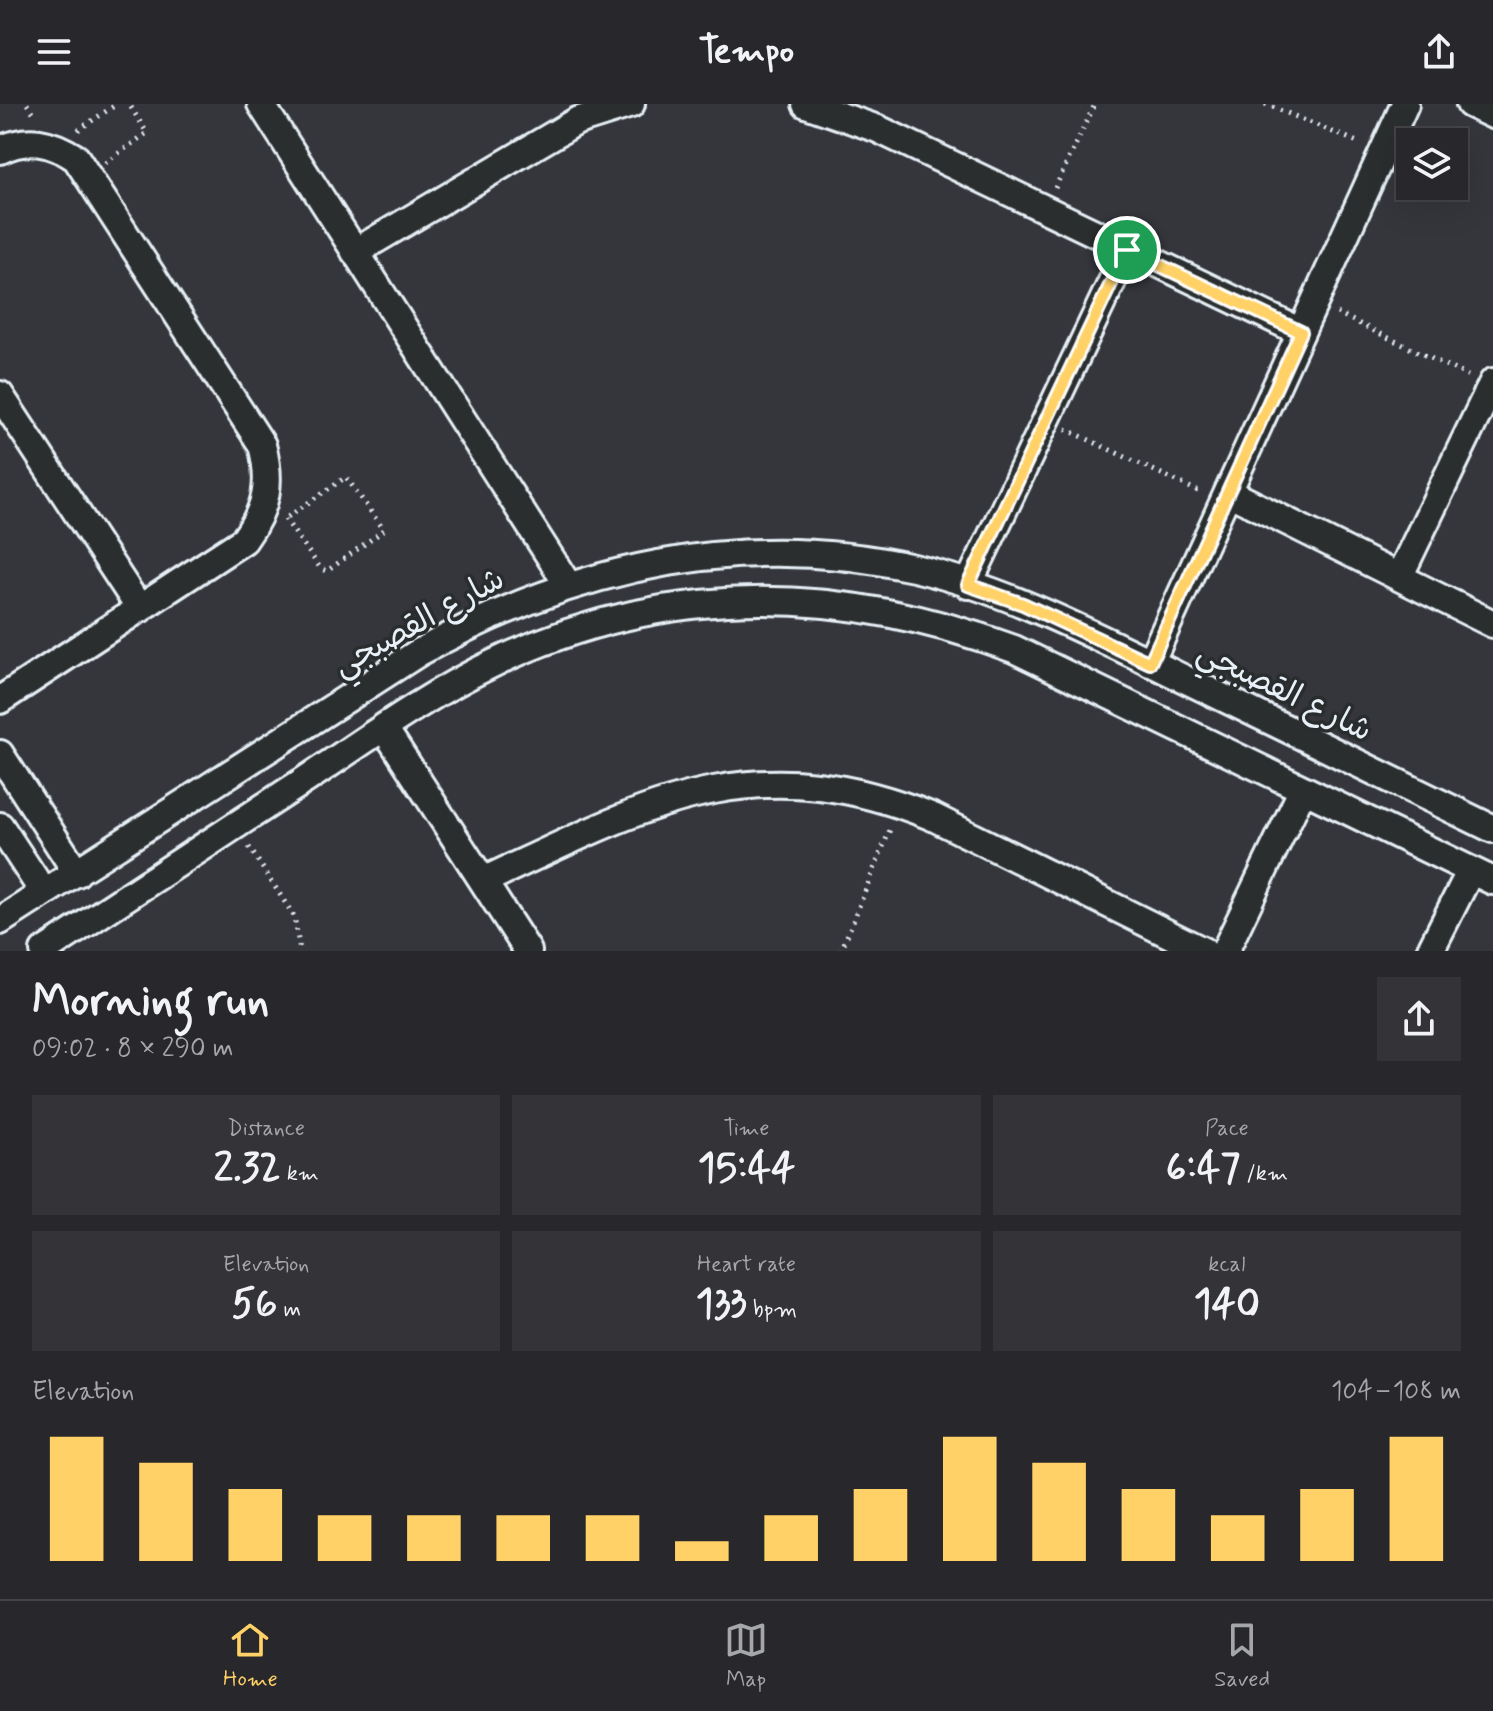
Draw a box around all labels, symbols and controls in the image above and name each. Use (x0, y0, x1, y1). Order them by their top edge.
text: Tempo (699, 29, 794, 76)
icon: menu (32, 30, 76, 74)
icon: share (1417, 30, 1461, 74)
map controls (1396, 128, 1468, 200)
button: layers (1396, 128, 1468, 200)
pin (1093, 216, 1161, 284)
icon: arrive (1105, 228, 1149, 272)
street label: شارع القصبجي (326, 558, 515, 691)
street label: شارع القصبجي (1187, 631, 1379, 757)
text: Morning run (32, 973, 269, 1031)
button: share (1377, 977, 1461, 1061)
text: 09:02 · 8 × 290 m (32, 1032, 233, 1066)
text: Distance (227, 1115, 305, 1143)
text: Time (723, 1115, 770, 1143)
text: Pace (1205, 1115, 1249, 1143)
text: 2.32 (214, 1143, 281, 1195)
text: 15:44 (698, 1143, 795, 1195)
text: 6:47 (1166, 1143, 1240, 1195)
text: km (281, 1160, 319, 1188)
text: /km (1240, 1160, 1288, 1188)
text: Elevation (223, 1251, 309, 1279)
text: Heart rate (697, 1251, 796, 1279)
text: kcal (1208, 1251, 1245, 1279)
text: 56 (231, 1279, 278, 1331)
text: 133 (696, 1279, 747, 1331)
text: 140 (1194, 1279, 1260, 1331)
text: m (278, 1296, 301, 1324)
text: bpm (747, 1296, 797, 1324)
text: Elevation (32, 1375, 134, 1409)
text: 104–108 m (1331, 1375, 1461, 1409)
tab: Home (223, 1618, 278, 1694)
tab: Map (724, 1618, 768, 1694)
tab: Saved (1214, 1618, 1270, 1694)

